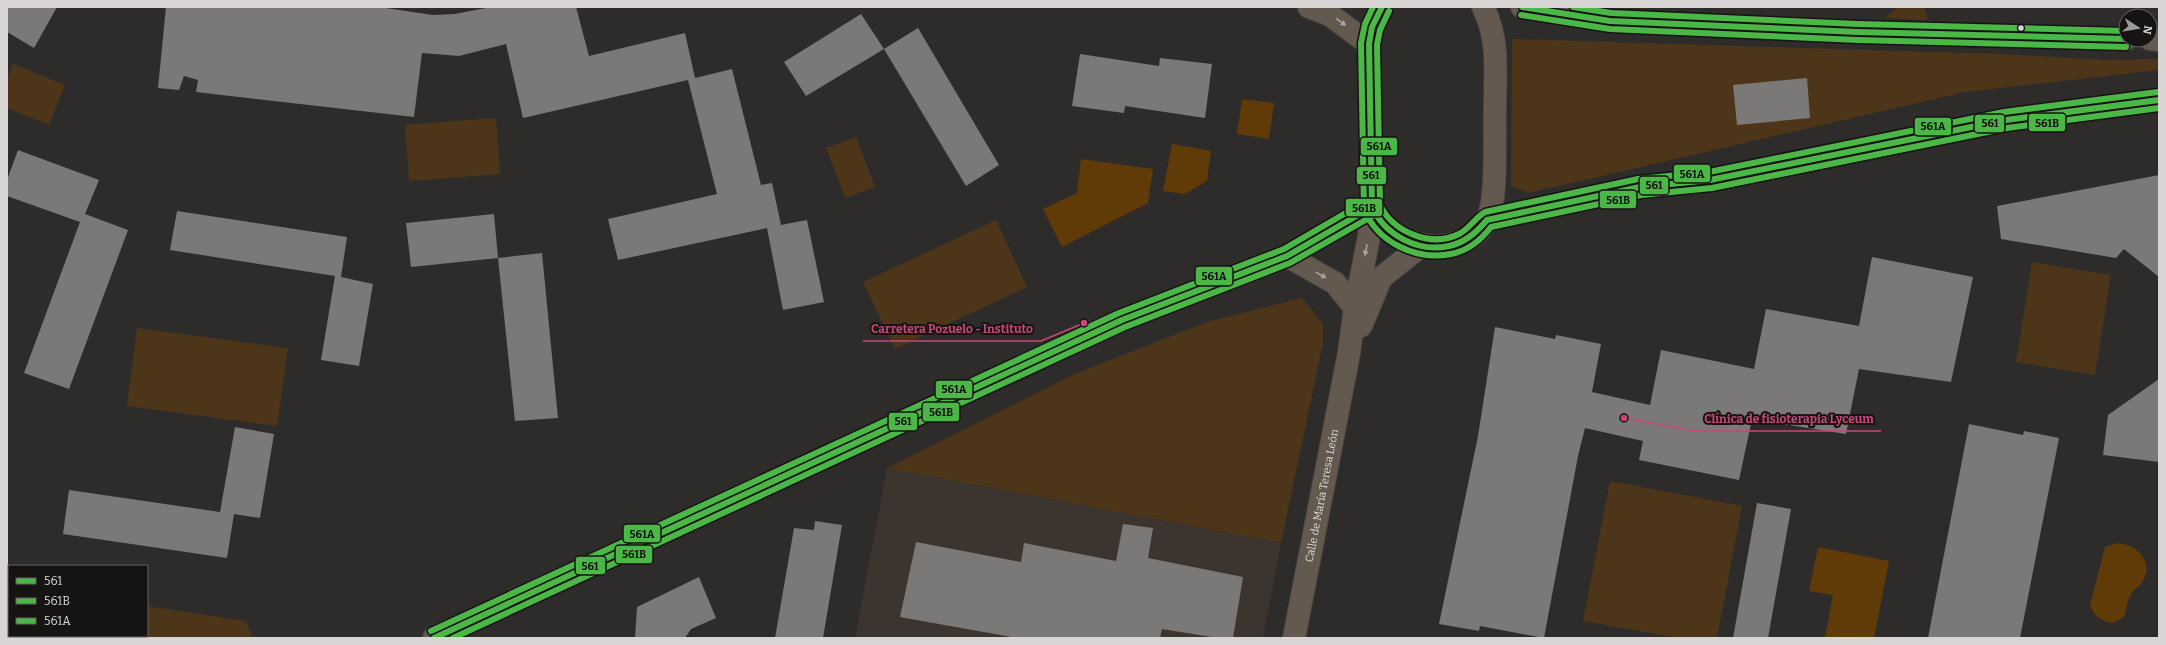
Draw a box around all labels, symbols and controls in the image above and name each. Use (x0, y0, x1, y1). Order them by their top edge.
north arrow (2118, 8, 2158, 48)
one-way arrow (1335, 18, 1346, 27)
unlabelled marker (2016, 23, 2026, 33)
text: N (2140, 24, 2155, 36)
line badge: 561B (2028, 113, 2066, 132)
line badge: 561 (1974, 114, 2005, 133)
line badge: 561A (1914, 117, 1952, 136)
text: 561 (1981, 117, 1999, 130)
text: 561B (2035, 117, 2059, 130)
text: 561A (1921, 120, 1946, 133)
line badge: 561A (1360, 137, 1398, 156)
text: 561A (1367, 140, 1392, 153)
line badge: 561A (1673, 164, 1711, 183)
line badge: 561 (1356, 166, 1387, 185)
text: 561A (1680, 168, 1705, 181)
text: 561 (1362, 169, 1380, 182)
line badge: 561 (1639, 176, 1669, 195)
text: 561 (1645, 179, 1663, 192)
line badge: 561B (1599, 190, 1637, 209)
text: 561B (1606, 194, 1630, 207)
line badge: 561B (1345, 198, 1383, 217)
text: 561B (1352, 202, 1376, 215)
one-way arrow (1363, 244, 1369, 256)
line badge: 561A (1195, 266, 1233, 286)
text: 561A (1202, 270, 1227, 283)
one-way arrow (1315, 272, 1327, 279)
callout: Carretera Pozuelo - Instituto (863, 317, 1041, 341)
text: Carretera Pozuelo - Instituto (871, 322, 1033, 336)
line badge: 561A (935, 380, 973, 399)
text: 561A (942, 383, 967, 396)
line badge: 561B (922, 402, 960, 422)
text: 561B (929, 406, 953, 419)
callout: Clínica de fisioterapia Lyceum (1696, 407, 1881, 431)
line badge: 561 (888, 412, 918, 431)
text: Clínica de fisioterapia Lyceum (1704, 412, 1874, 426)
text: 561 (894, 415, 912, 428)
street label: Calle de María Teresa León (1302, 428, 1341, 563)
line badge: 561A (623, 524, 661, 543)
text: 561A (630, 528, 655, 541)
line badge: 561B (615, 545, 653, 564)
text: 561B (622, 548, 646, 561)
line badge: 561 (575, 556, 606, 575)
text: 561 (581, 560, 599, 573)
legend (8, 565, 148, 637)
text: 561 (44, 574, 62, 588)
text: 561B (44, 594, 70, 608)
text: 561A (44, 614, 71, 628)

